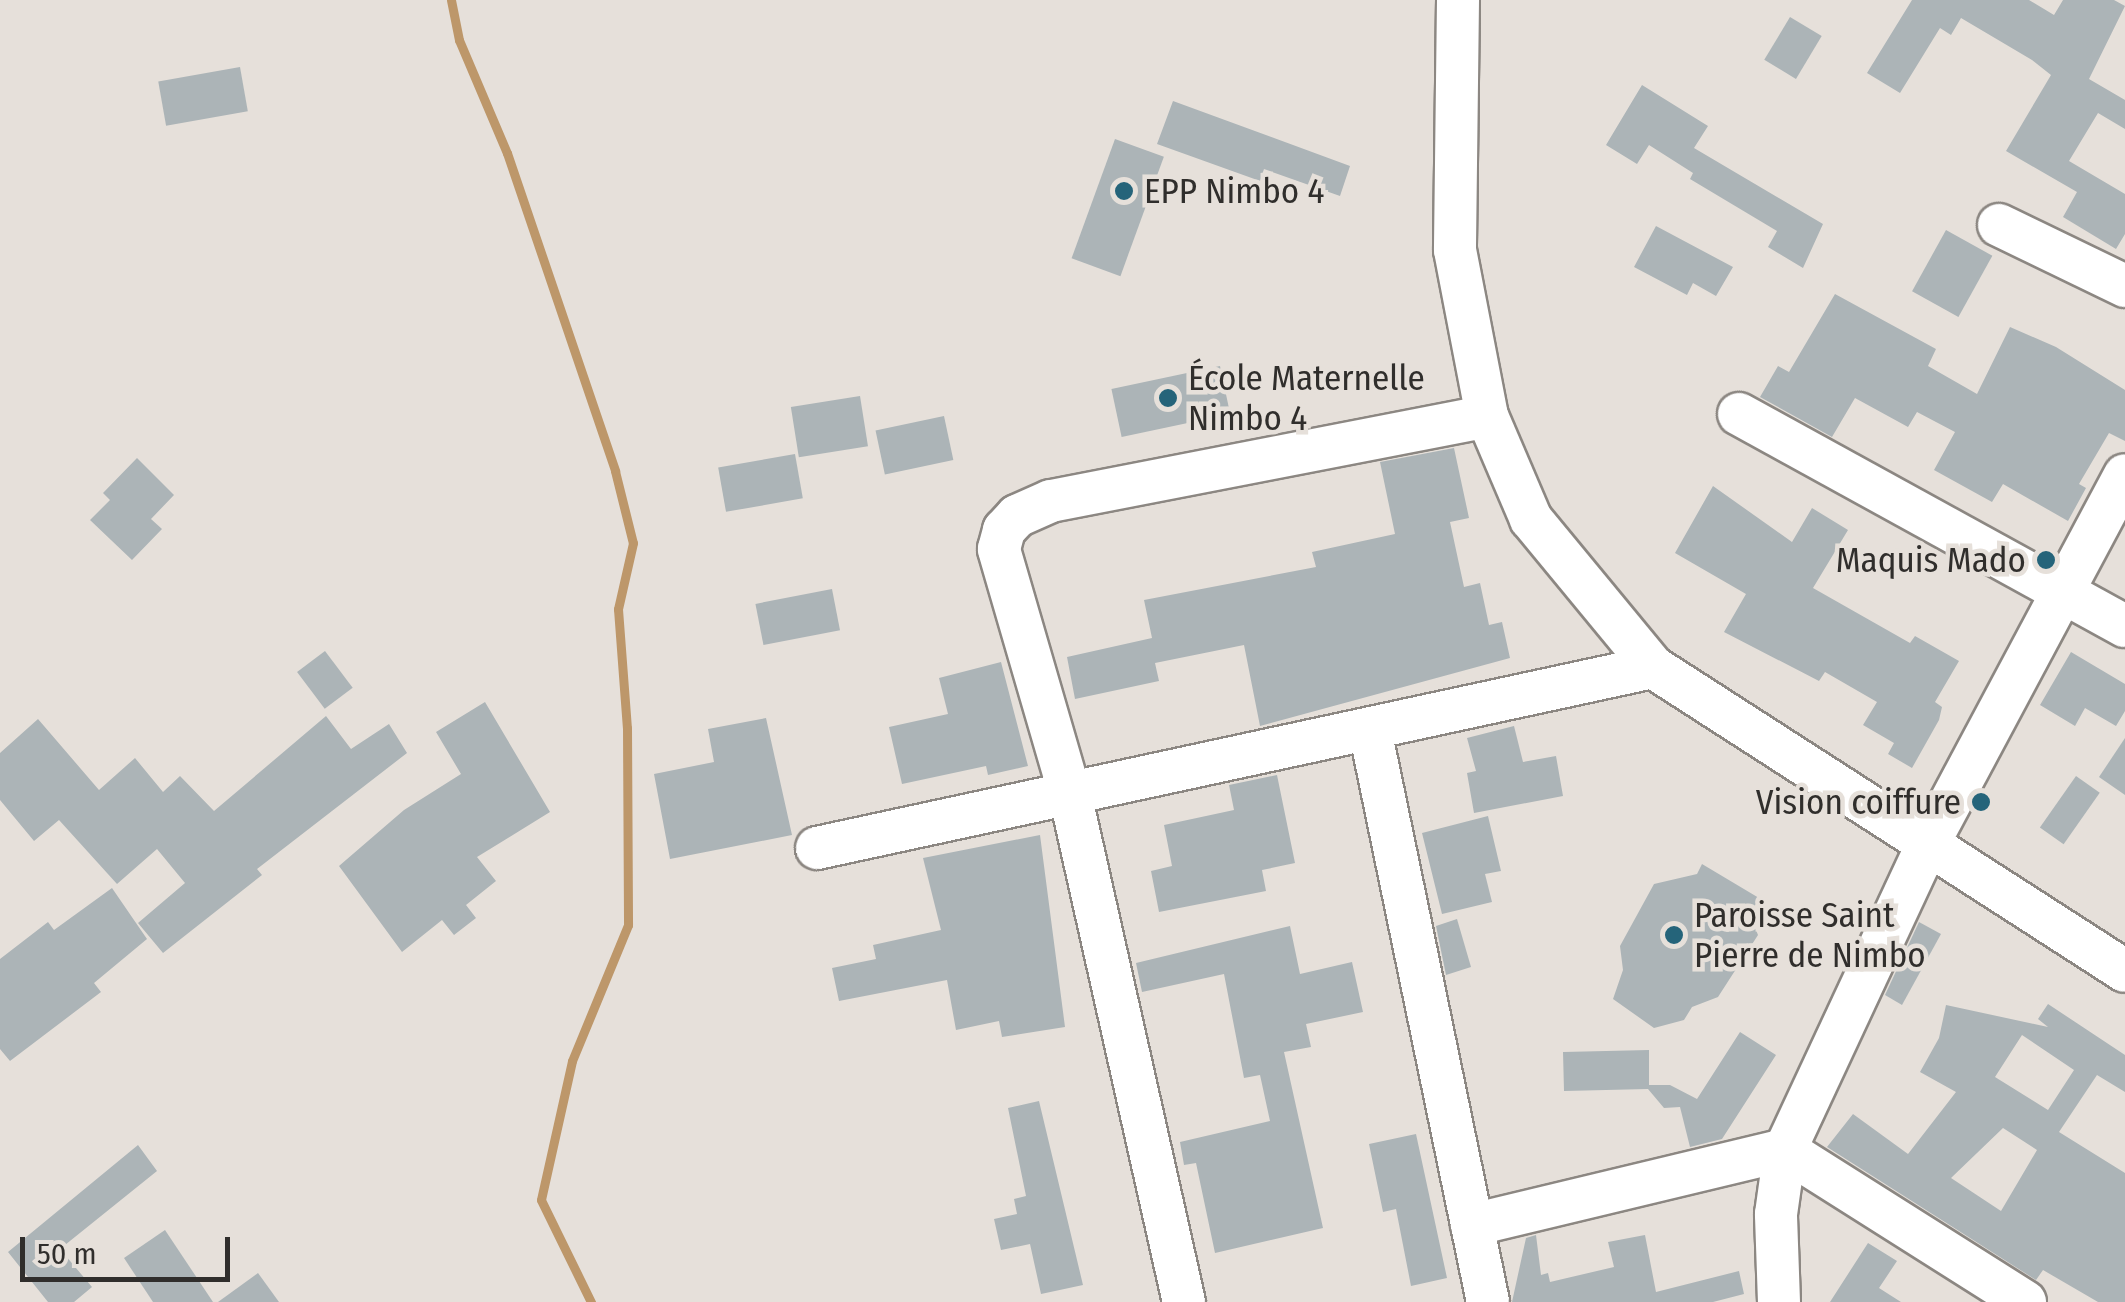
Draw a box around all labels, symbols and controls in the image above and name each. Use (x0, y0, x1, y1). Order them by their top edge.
place label: EPP Nimbo 4 (1144, 170, 1324, 212)
marker: EPP Nimbo 4 (1113, 180, 1135, 202)
place label: École Maternelle Nimbo 4 (1188, 357, 1425, 439)
marker: École Maternelle Nimbo 4 (1157, 387, 1179, 409)
place label: Maquis Mado (1836, 539, 2026, 581)
marker: Maquis Mado (2035, 549, 2057, 571)
place label: Vision coiffure (1756, 781, 1961, 823)
marker: Vision coiffure (1970, 791, 1992, 813)
place label: Paroisse Saint Pierre de Nimbo (1694, 894, 1926, 976)
marker: Paroisse Saint Pierre de Nimbo (1663, 924, 1685, 946)
scale bar (25, 1217, 235, 1279)
text: 50 m (37, 1236, 97, 1272)

